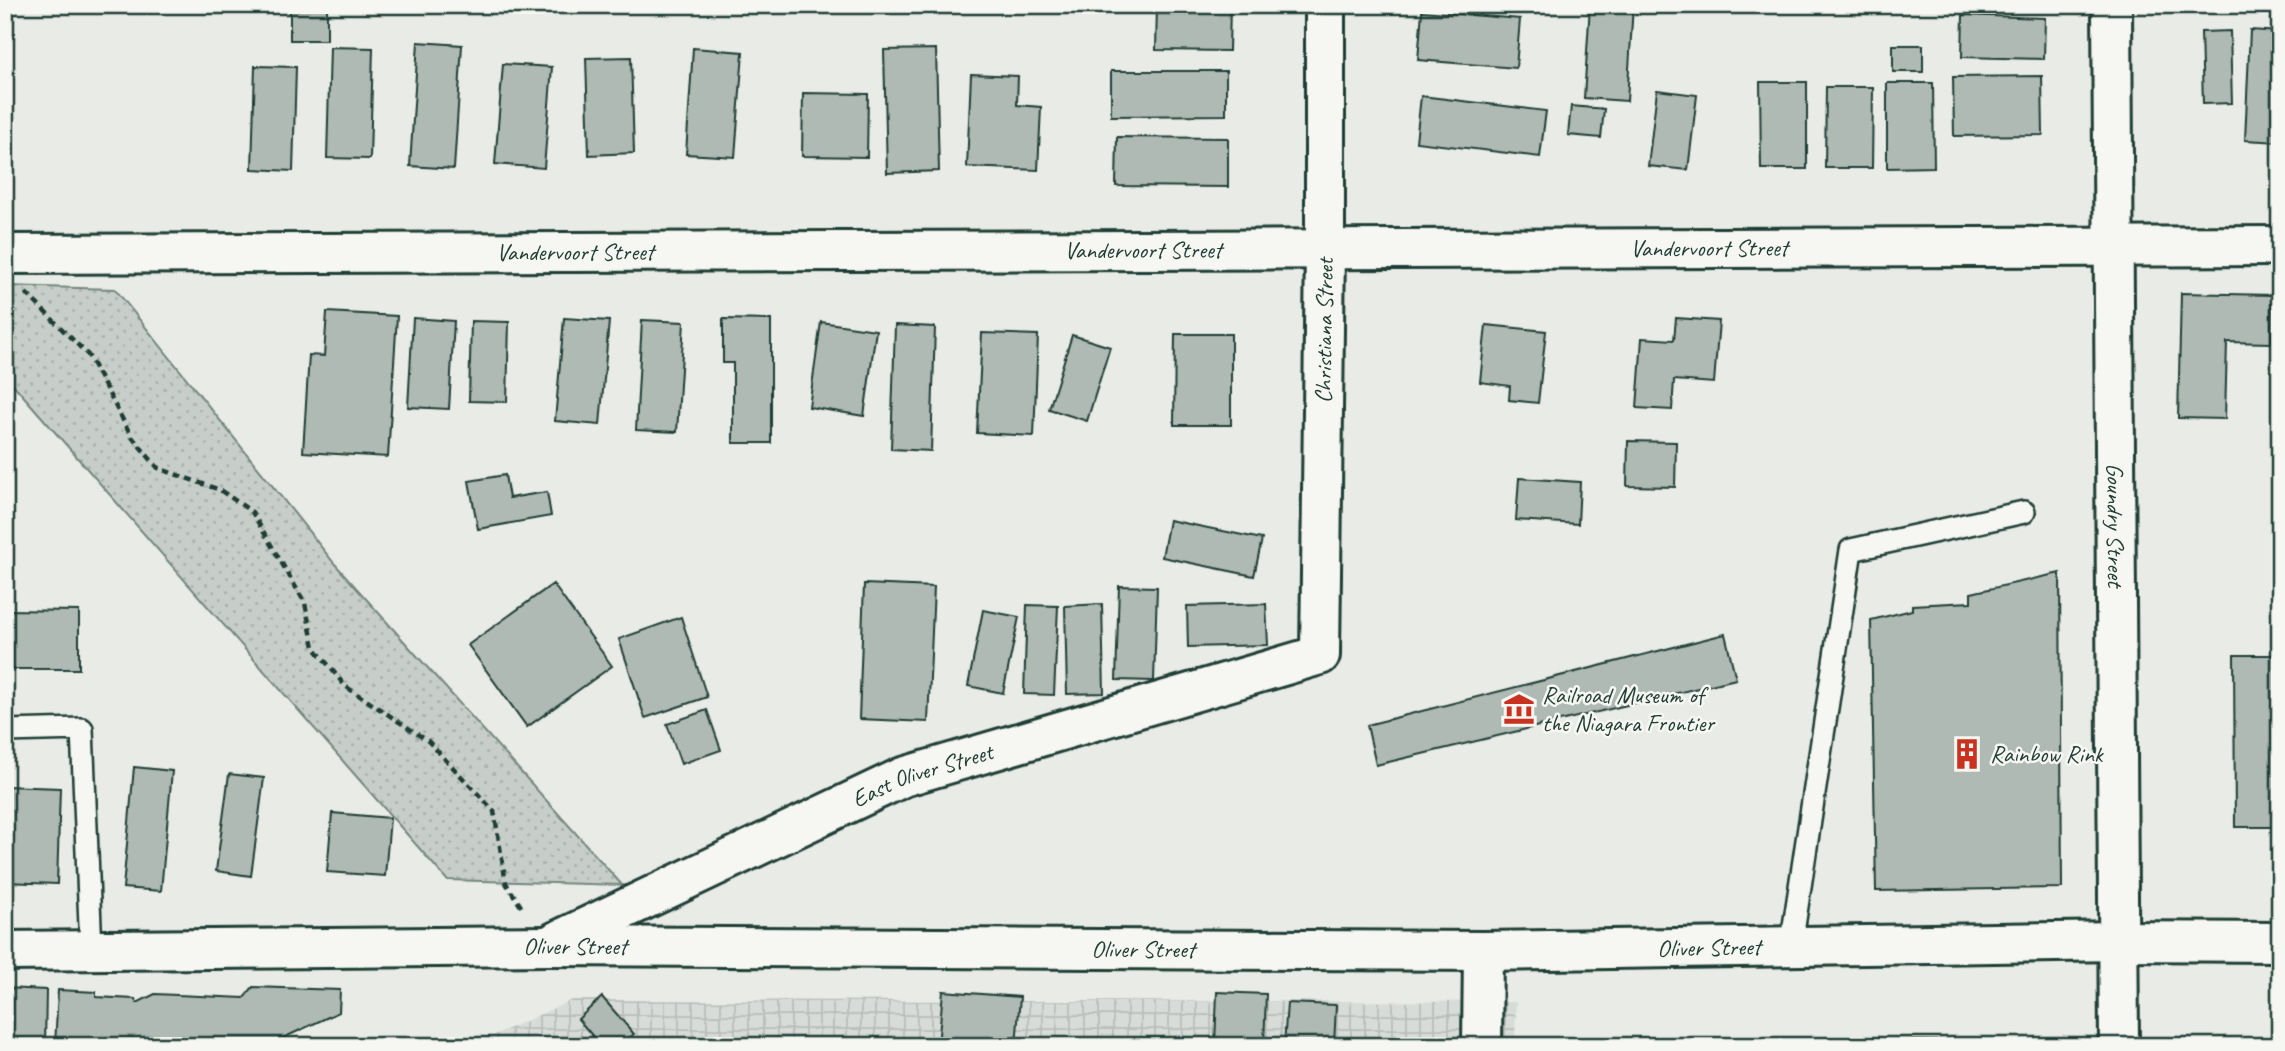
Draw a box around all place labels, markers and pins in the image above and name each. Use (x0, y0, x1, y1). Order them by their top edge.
place label: Railroad Museum of the Niagara Frontier (1542, 680, 1716, 738)
museum icon: Railroad Museum of the Niagara Frontier (1502, 692, 1536, 726)
building icon: Rainbow Rink (1950, 737, 1984, 771)
place label: Rainbow Rink (1990, 739, 2105, 769)

